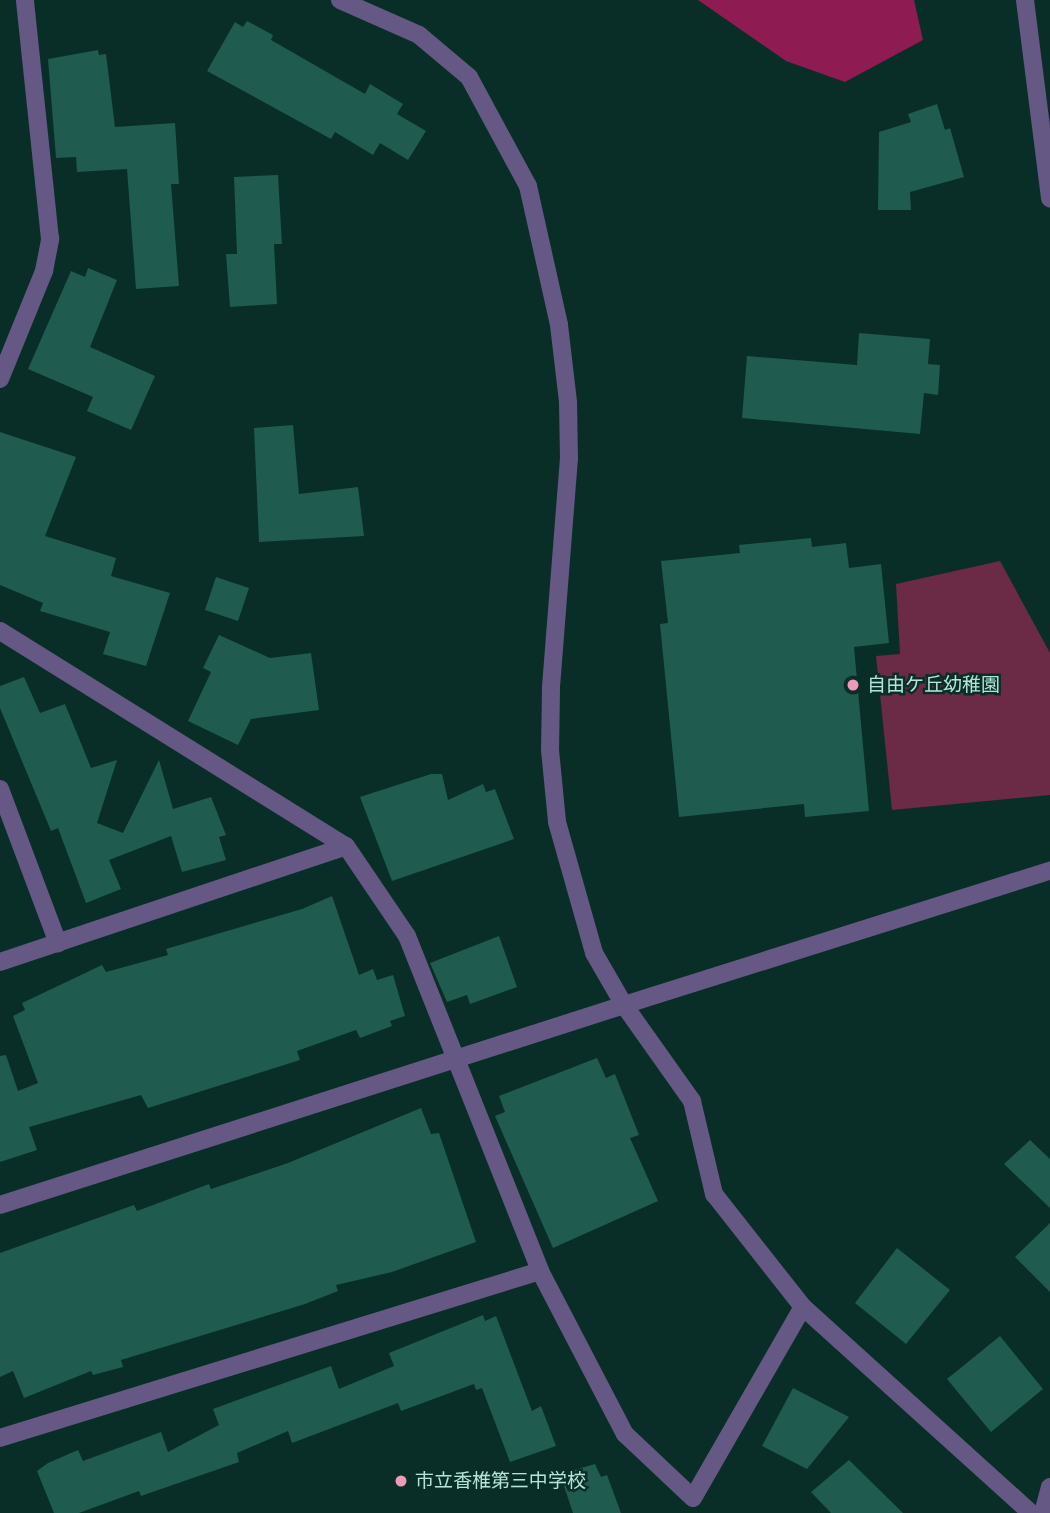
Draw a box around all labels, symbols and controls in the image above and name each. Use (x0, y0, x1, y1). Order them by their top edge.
place label: 自由ケ丘幼稚園 (867, 674, 1000, 696)
marker: 自由ケ丘幼稚園 (845, 677, 861, 693)
place label: 市立香椎第三中学校 (415, 1470, 586, 1492)
marker: 市立香椎第三中学校 (393, 1473, 409, 1489)

